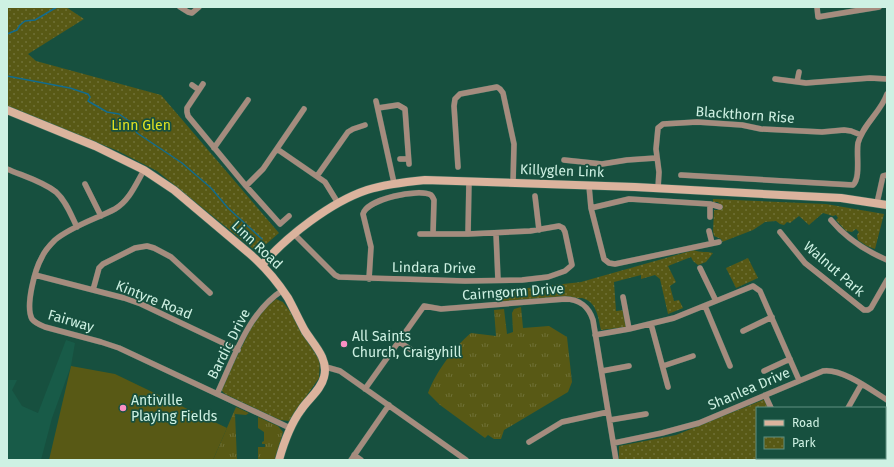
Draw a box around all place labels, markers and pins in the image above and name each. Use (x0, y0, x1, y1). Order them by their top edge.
place label: All Saints Church, Craigyhill (352, 328, 462, 361)
marker: All Saints Church, Craigyhill (339, 339, 349, 349)
place label: Antiville Playing Fields (131, 392, 218, 425)
marker: Antiville Playing Fields (118, 403, 128, 413)

